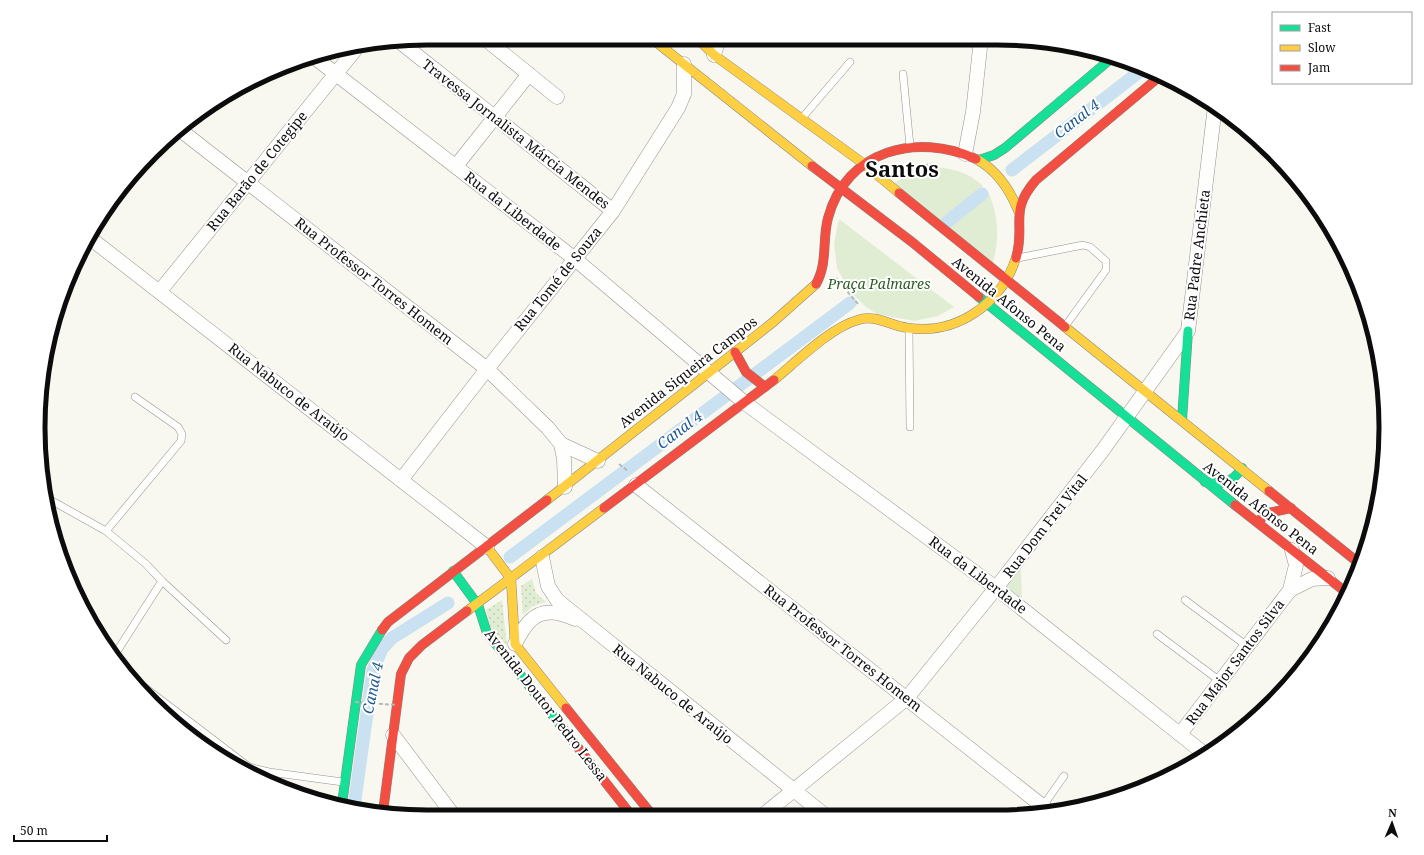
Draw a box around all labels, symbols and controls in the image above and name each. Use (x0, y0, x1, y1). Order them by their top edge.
legend (1272, 12, 1412, 84)
text: Fast (1308, 19, 1331, 36)
text: Slow (1308, 39, 1336, 56)
street label: Travessa Jornalista Márcia Mendes (419, 54, 614, 213)
text: Jam (1307, 59, 1330, 76)
water label: Canal 4 (1049, 94, 1103, 142)
street label: Rua Barão de Cotegipe (202, 107, 311, 235)
district label: Santos (865, 153, 939, 183)
street label: Rua da Liberdade (461, 167, 566, 254)
street label: Rua Padre Anchieta (1179, 188, 1214, 321)
street label: Rua Professor Torres Homem (291, 213, 457, 348)
street label: Rua Tomé de Souza (510, 222, 606, 335)
street label: Avenida Afonso Pena (948, 252, 1070, 356)
park label: Praça Palmares (827, 274, 931, 293)
street label: Avenida Siqueira Campos (615, 312, 761, 432)
street label: Rua Nabuco de Araújo (225, 338, 354, 445)
water label: Canal 4 (652, 405, 706, 453)
street label: Avenida Afonso Pena (1200, 457, 1323, 559)
street label: Rua Dom Frei Vital (998, 470, 1091, 581)
street label: Rua da Liberdade (925, 531, 1031, 618)
street label: Rua Professor Torres Homem (760, 580, 926, 715)
street label: Rua Major Santos Silva (1181, 595, 1288, 729)
street label: Avenida Doutor Pedro Lessa (481, 625, 612, 785)
street label: Rua Nabuco de Araújo (609, 639, 737, 748)
water label: Canal 4 (357, 660, 387, 716)
north arrow (1372, 803, 1412, 843)
text: N (1388, 805, 1397, 820)
scale bar (14, 817, 107, 843)
text: 50 m (20, 822, 48, 839)

